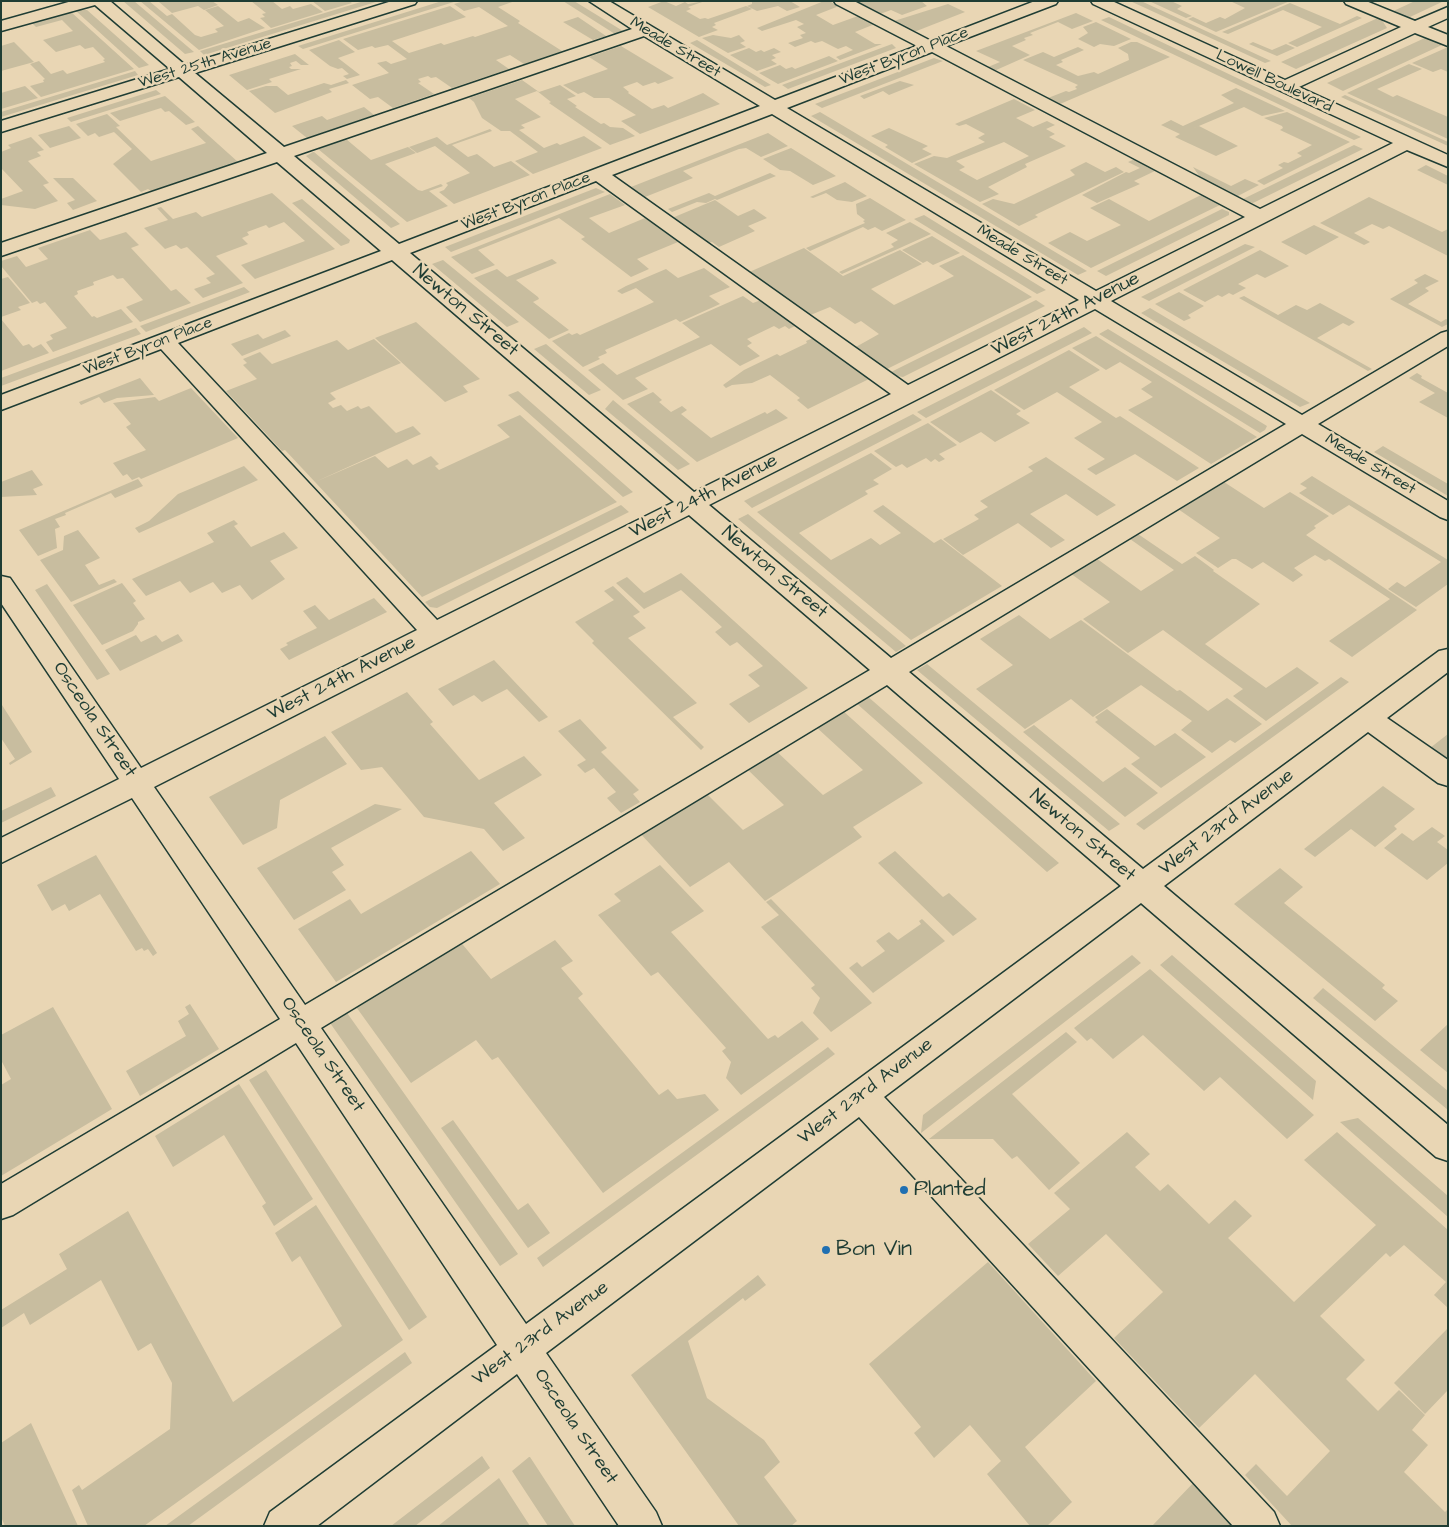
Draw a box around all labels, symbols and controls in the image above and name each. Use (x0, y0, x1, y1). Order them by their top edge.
street label: Meade Street (626, 13, 724, 83)
street label: West Byron Place (837, 24, 971, 90)
street label: West 25th Avenue (136, 35, 274, 93)
street label: Lowell Boulevard (1213, 47, 1335, 117)
street label: West Byron Place (459, 169, 593, 235)
street label: Meade Street (973, 221, 1071, 291)
street label: Newton Street (407, 260, 523, 362)
street label: West 24th Avenue (988, 268, 1144, 362)
street label: West Byron Place (81, 314, 215, 380)
street label: Meade Street (1321, 430, 1419, 500)
street label: West 24th Avenue (626, 450, 782, 544)
street label: Newton Street (716, 522, 832, 624)
street label: West 24th Avenue (264, 632, 420, 726)
street label: Osceola Street (47, 658, 141, 782)
street label: West 23rd Avenue (1155, 765, 1299, 881)
street label: Newton Street (1024, 785, 1140, 887)
street label: Osceola Street (275, 993, 369, 1117)
street label: West 23rd Avenue (794, 1034, 938, 1150)
place label: Planted (914, 1177, 986, 1203)
marker: Planted (898, 1184, 910, 1196)
place label: Bon Vin (836, 1237, 912, 1263)
marker: Bon Vin (820, 1244, 832, 1256)
street label: West 23rd Avenue (468, 1277, 614, 1391)
street label: Osceola Street (528, 1365, 622, 1489)

